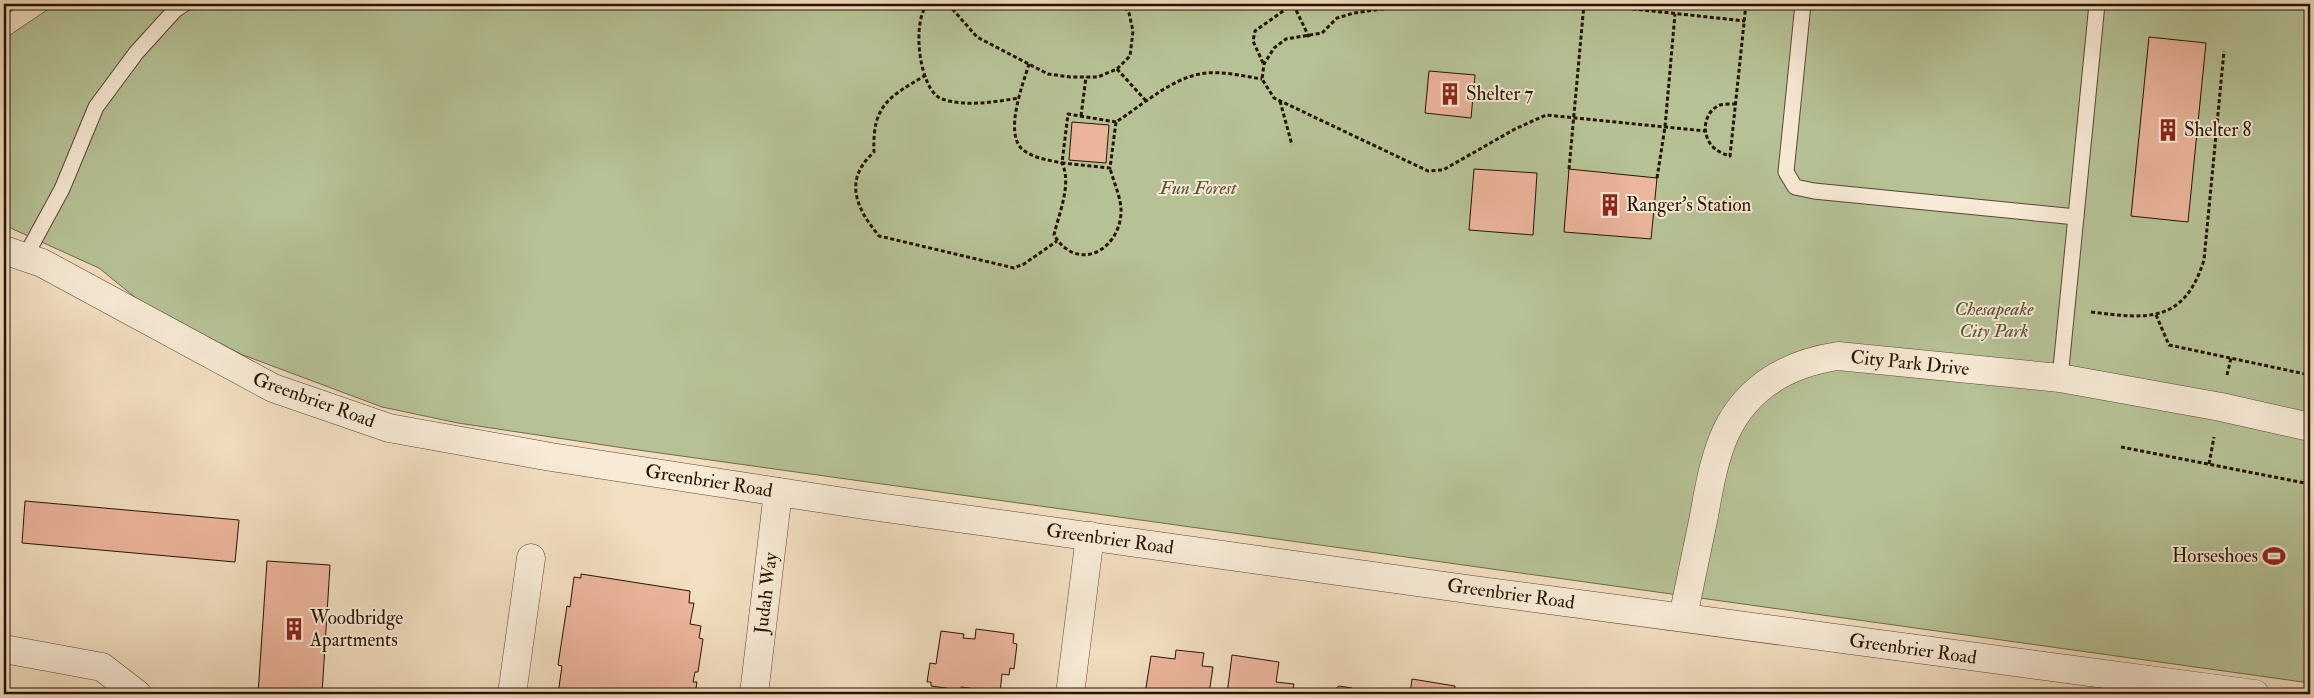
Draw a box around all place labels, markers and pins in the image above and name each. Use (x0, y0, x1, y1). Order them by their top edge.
building icon: Shelter 7 (1437, 81, 1463, 107)
place label: Shelter 7 (1466, 82, 1533, 106)
building icon: Shelter 8 (2155, 117, 2181, 143)
place label: Shelter 8 (2184, 118, 2251, 142)
building icon: Ranger's Station (1597, 192, 1623, 218)
place label: Ranger's Station (1626, 193, 1752, 217)
sports icon: Horseshoes (2261, 543, 2287, 569)
place label: Horseshoes (2172, 544, 2258, 568)
place label: Woodbridge Apartments (309, 606, 403, 653)
building icon: Woodbridge Apartments (281, 616, 307, 642)

